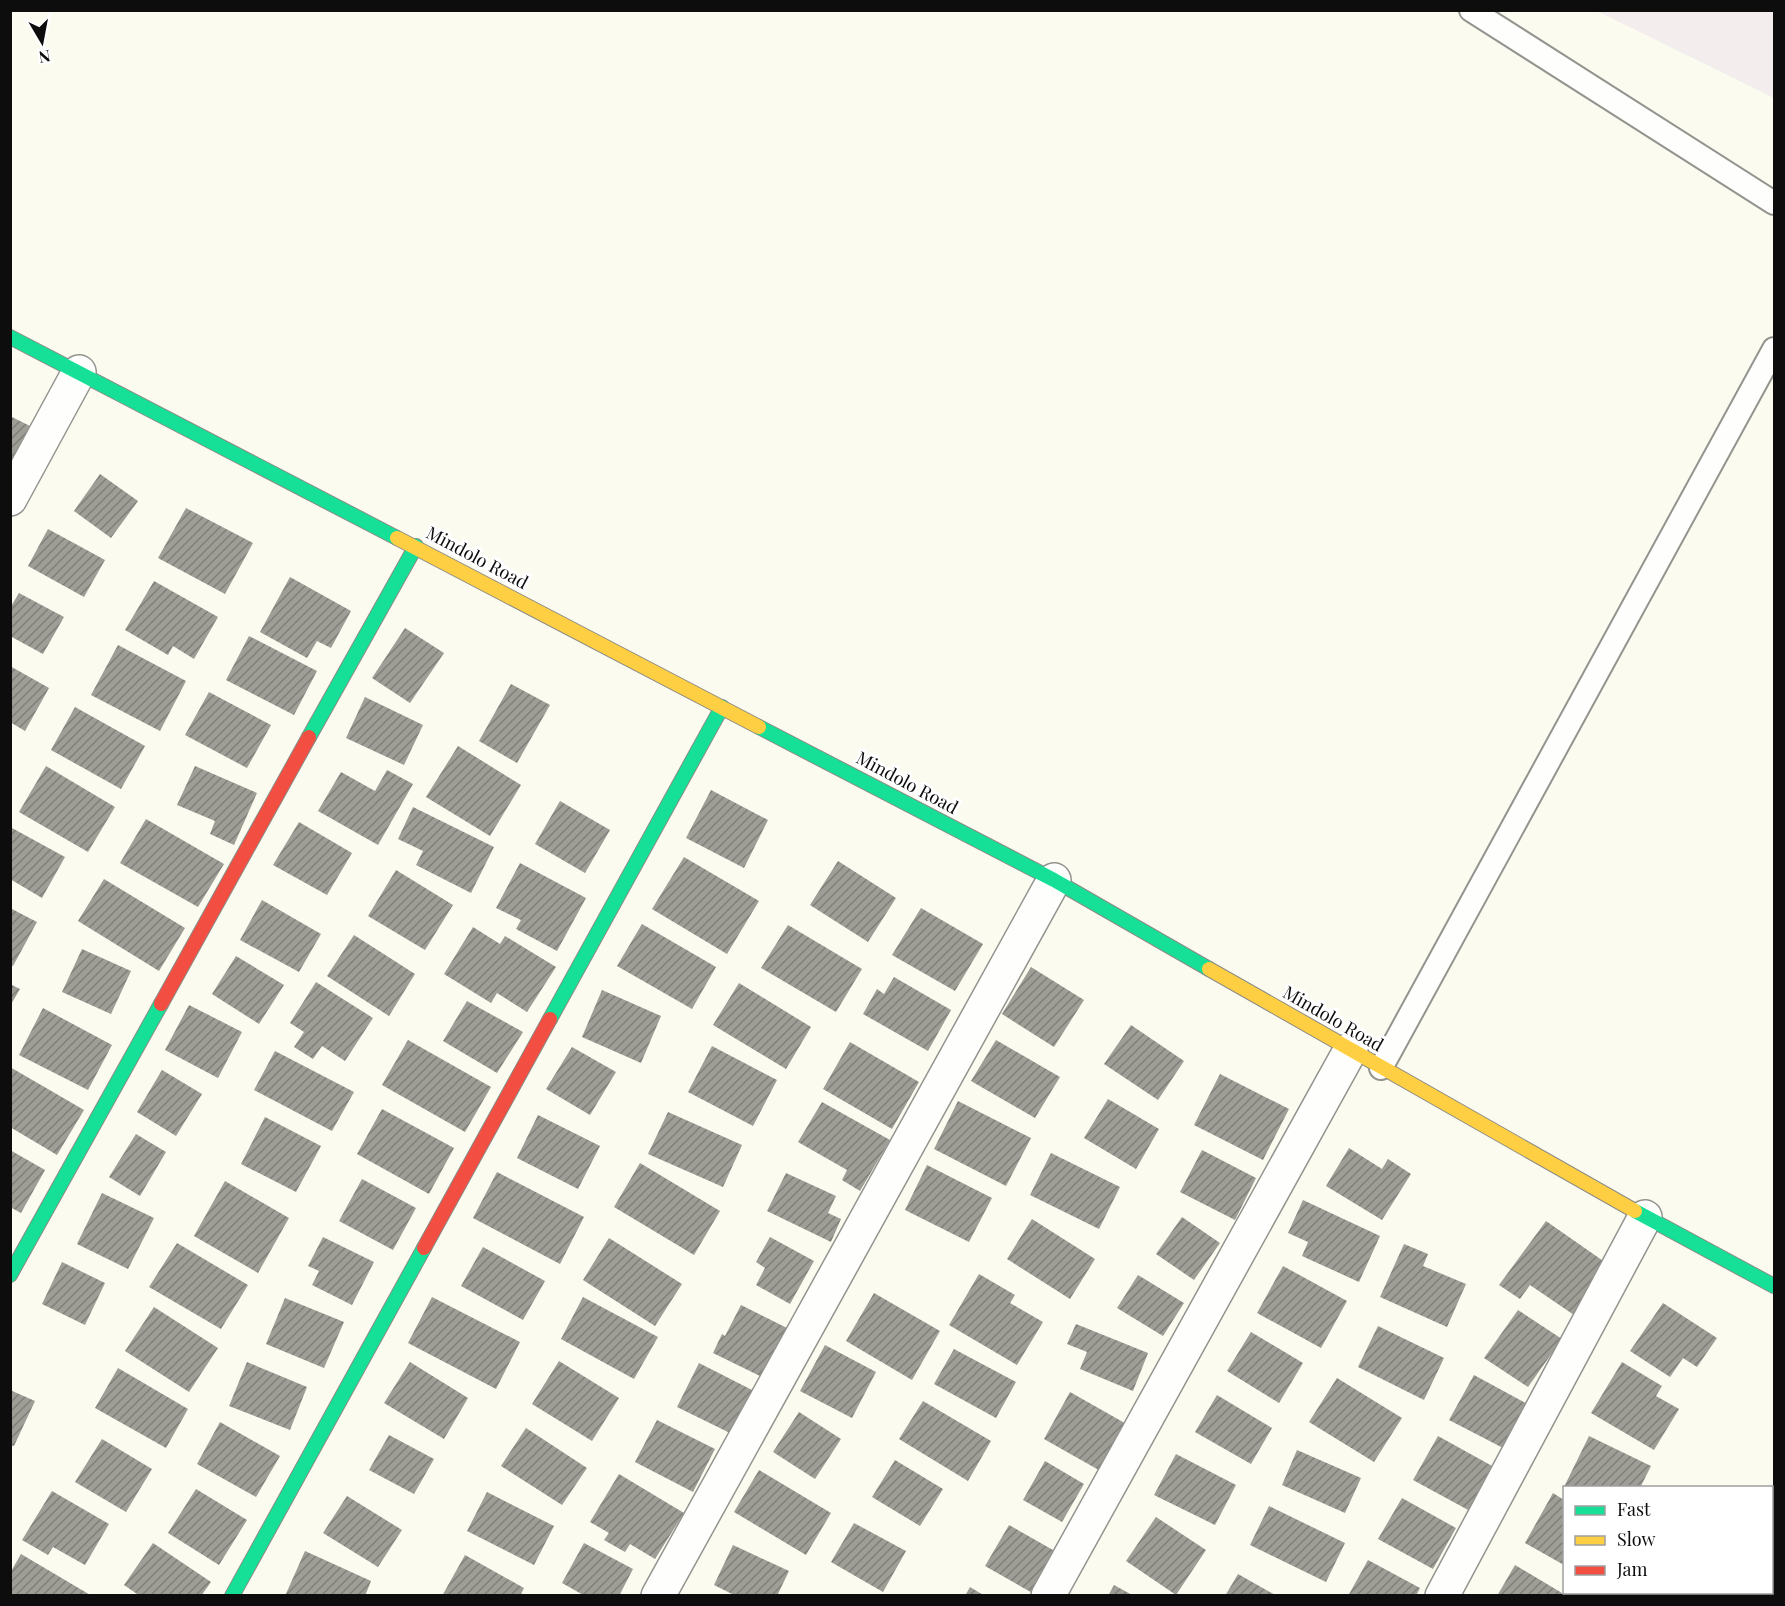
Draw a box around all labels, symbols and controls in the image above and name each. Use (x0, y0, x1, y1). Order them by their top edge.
north arrow (12, 12, 72, 72)
text: N (37, 46, 52, 69)
street label: Mindolo Road (422, 520, 533, 594)
street label: Mindolo Road (852, 745, 963, 819)
street label: Mindolo Road (1279, 980, 1389, 1057)
legend (1563, 1486, 1773, 1594)
text: Fast (1617, 1497, 1651, 1521)
text: Slow (1617, 1527, 1655, 1551)
text: Jam (1616, 1557, 1647, 1581)

